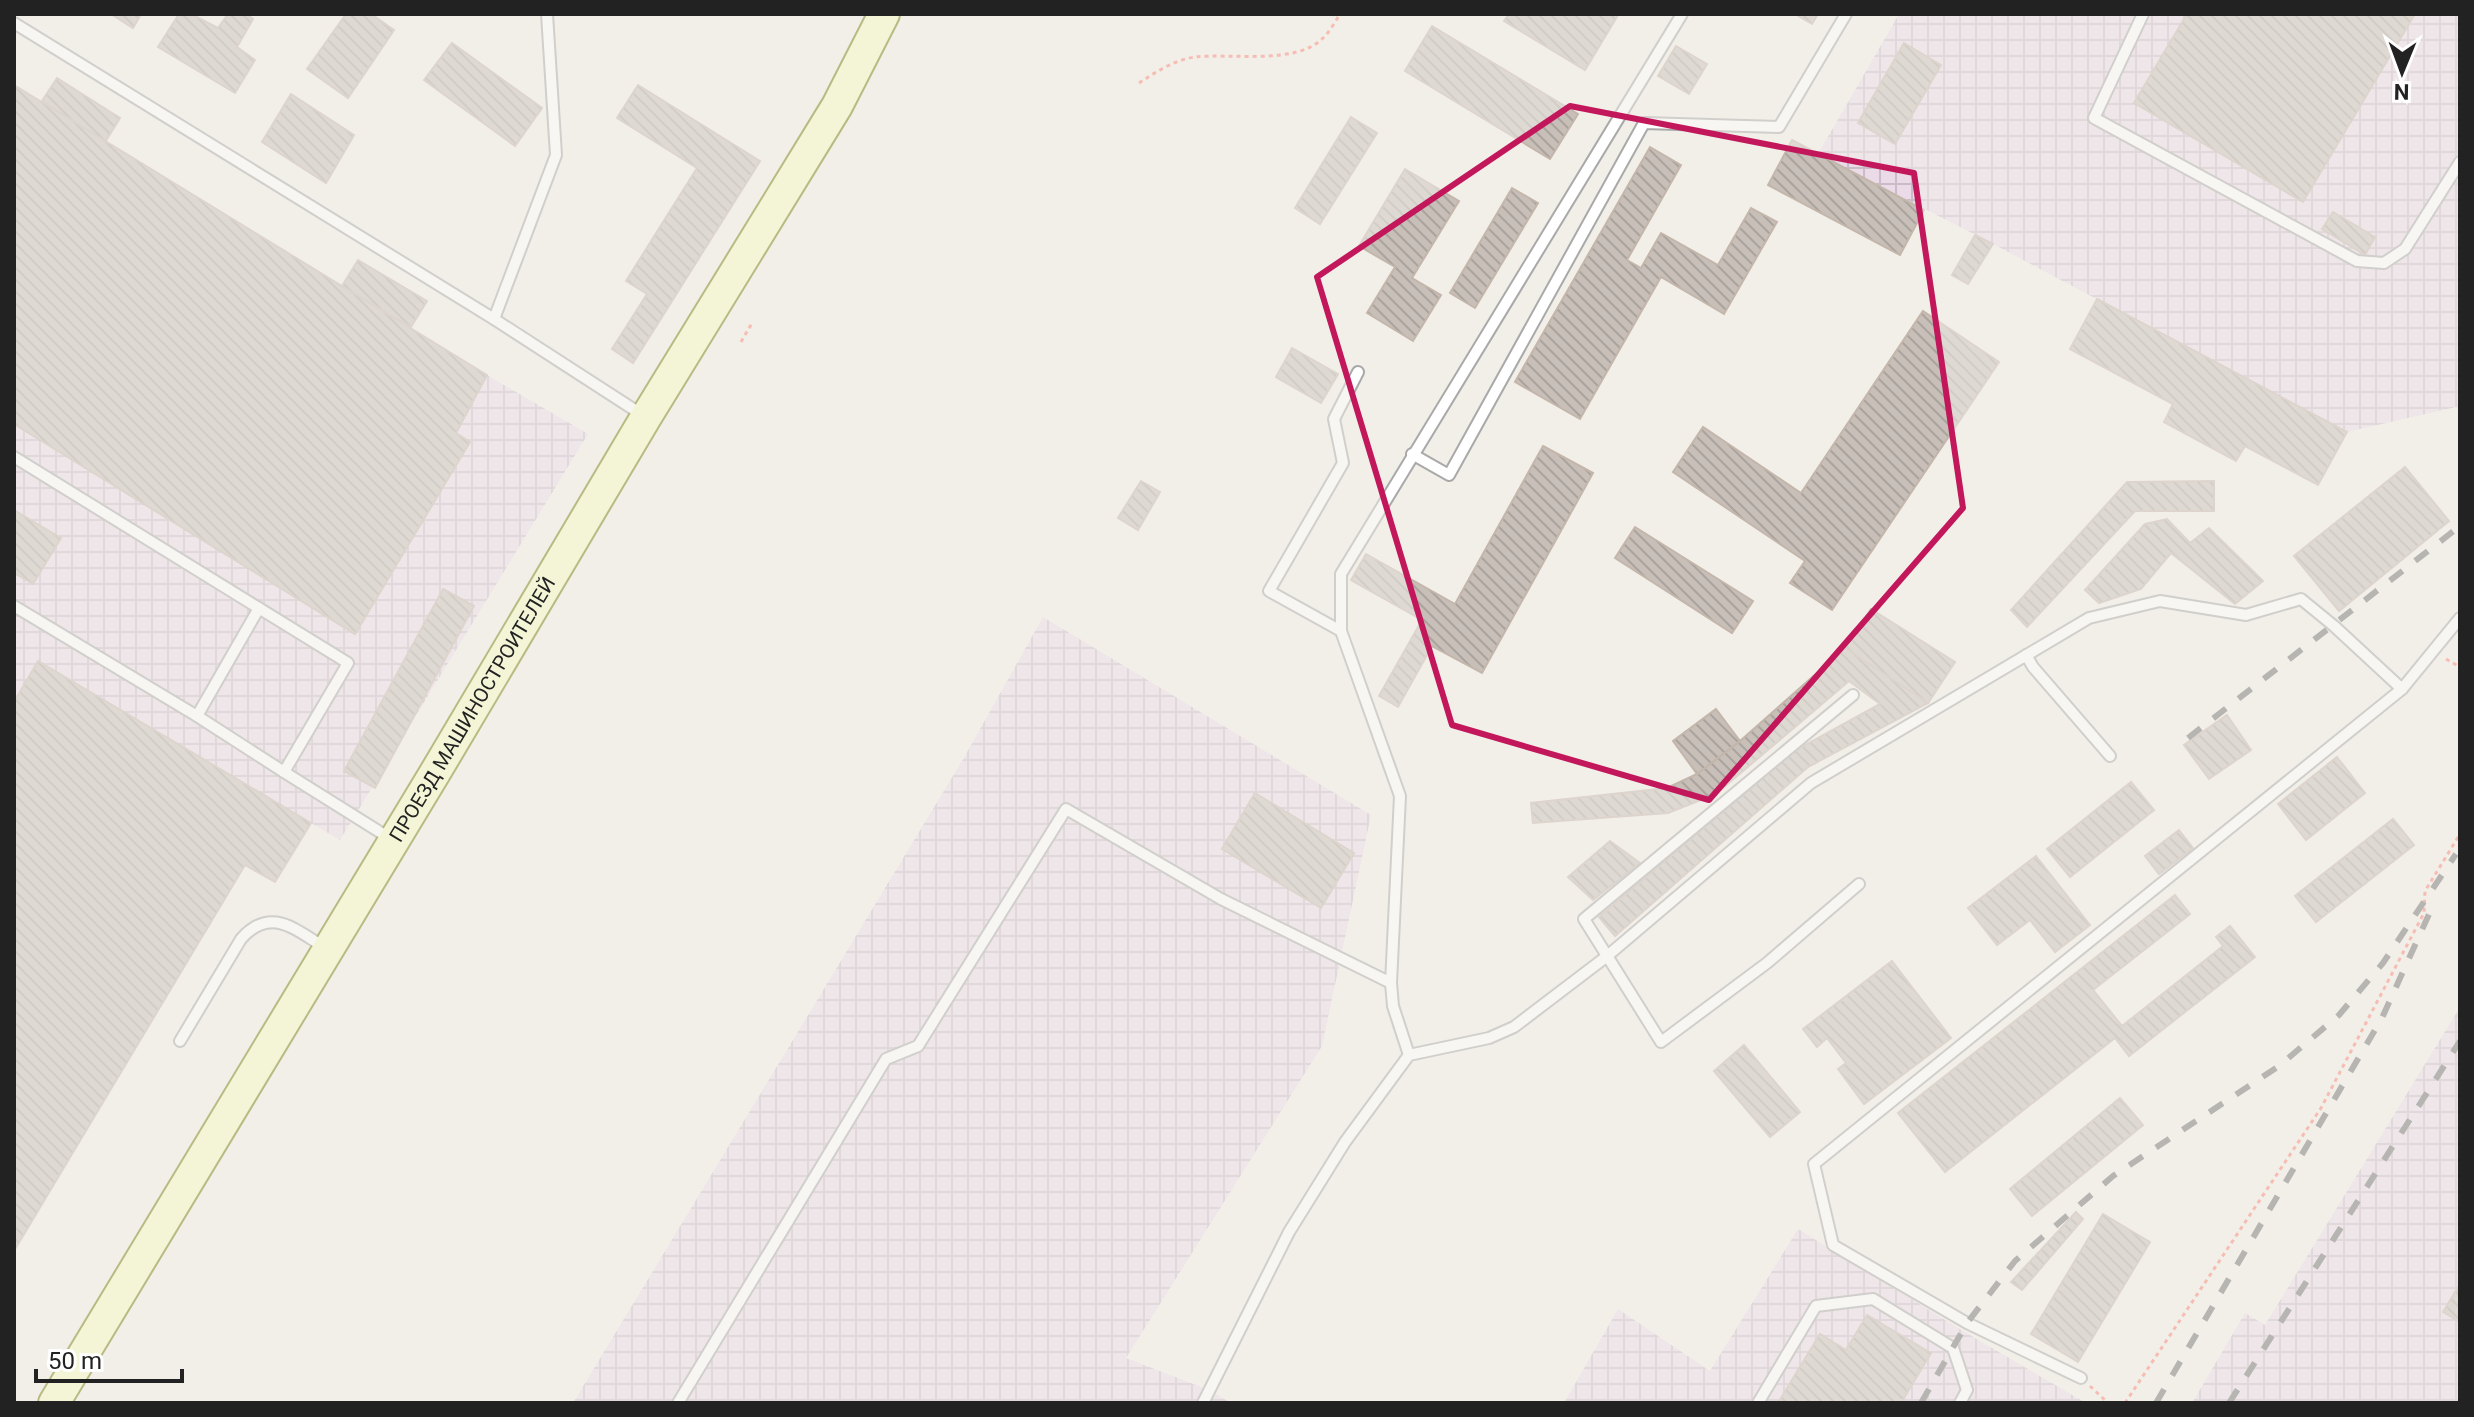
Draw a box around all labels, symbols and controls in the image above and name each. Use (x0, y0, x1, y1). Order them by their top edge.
north arrow (2362, 32, 2442, 112)
text: N (2394, 79, 2410, 104)
street label: ПРОЕЗД МАШИНОСТРОИТЕЛЕЙ (384, 573, 560, 846)
scale bar (36, 1333, 182, 1383)
text: 50 m (48, 1347, 102, 1375)

